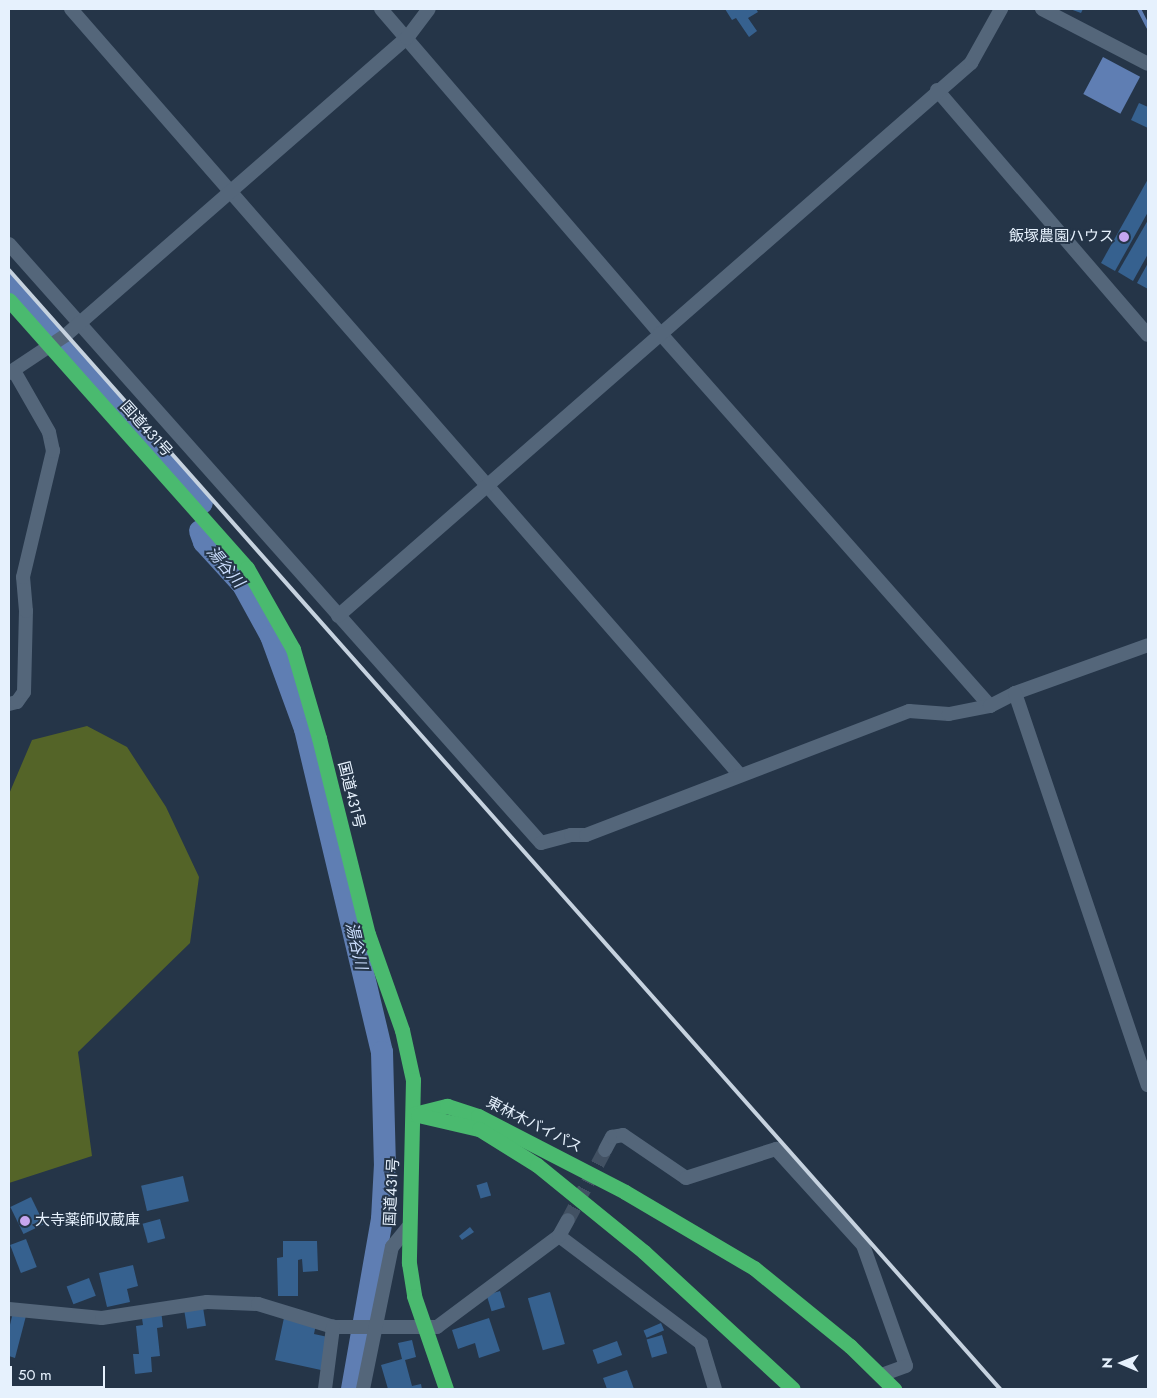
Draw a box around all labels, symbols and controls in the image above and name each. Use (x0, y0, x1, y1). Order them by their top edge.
place label: 飯塚農園ハウス (1009, 228, 1114, 246)
marker: 飯塚農園ハウス (1118, 231, 1130, 243)
street label: 国道431号 (116, 397, 176, 461)
water label: 湯谷川 (202, 542, 248, 592)
street label: 国道431号 (334, 760, 368, 830)
water label: 湯谷川 (341, 920, 371, 972)
street label: 東林木バイパス (483, 1093, 585, 1157)
street label: 国道431号 (381, 1157, 403, 1227)
place label: 大寺薬師収蔵庫 (35, 1212, 140, 1230)
marker: 大寺薬師収蔵庫 (19, 1215, 31, 1227)
north arrow (1097, 1338, 1147, 1388)
scale bar (12, 1356, 108, 1388)
text: N (1097, 1357, 1117, 1368)
text: 50 m (18, 1364, 52, 1386)

